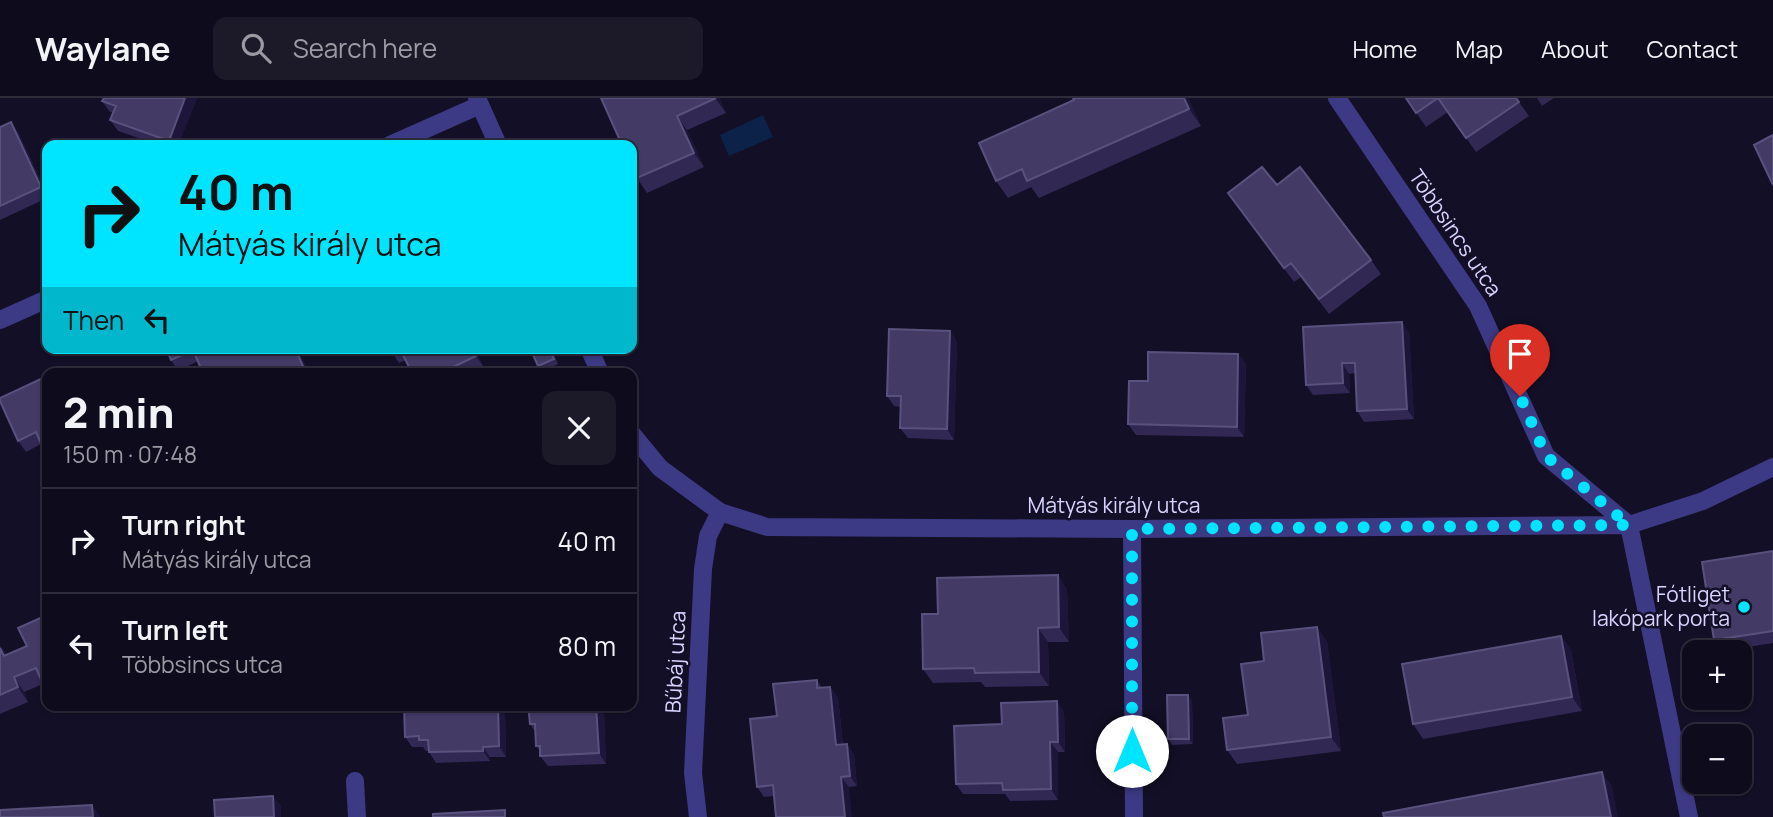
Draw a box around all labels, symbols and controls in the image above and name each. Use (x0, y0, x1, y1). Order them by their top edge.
search box (213, 17, 703, 80)
text: Waylane (35, 26, 171, 71)
icon: search (237, 29, 275, 67)
text: Search here (293, 30, 437, 66)
text: Home (1352, 32, 1417, 65)
text: Map (1455, 32, 1503, 65)
text: About (1541, 32, 1609, 65)
text: Contact (1647, 32, 1738, 65)
text: 40 m (178, 158, 294, 225)
street label: Többsincs utca (1403, 164, 1509, 301)
icon: right (63, 168, 154, 259)
text: Mátyás király utca (178, 222, 442, 266)
icon: left (138, 301, 176, 339)
text: Then (63, 302, 124, 338)
pin (1490, 324, 1550, 396)
icon: arrive (1501, 335, 1539, 373)
text: 2 min (63, 383, 174, 441)
button: close (542, 391, 616, 465)
text: 150 m · 07:48 (63, 438, 197, 470)
street label: Mátyás király utca (1028, 491, 1200, 519)
text: Turn right (122, 507, 246, 543)
icon: right (63, 522, 101, 560)
text: 40 m (558, 523, 616, 559)
text: Mátyás király utca (122, 543, 311, 575)
place label: Fótliget lakópark porta (1592, 580, 1730, 632)
marker: Fótliget lakópark porta (1736, 599, 1752, 615)
street label: Bűbáj utca (658, 610, 692, 714)
text: Turn left (122, 612, 229, 648)
icon: left (63, 627, 101, 665)
text: 80 m (558, 628, 616, 664)
map controls (1682, 640, 1752, 794)
button: + (1682, 640, 1752, 710)
text: Többsincs utca (122, 648, 283, 680)
position arrow (1095, 714, 1169, 788)
button: − (1682, 724, 1752, 794)

